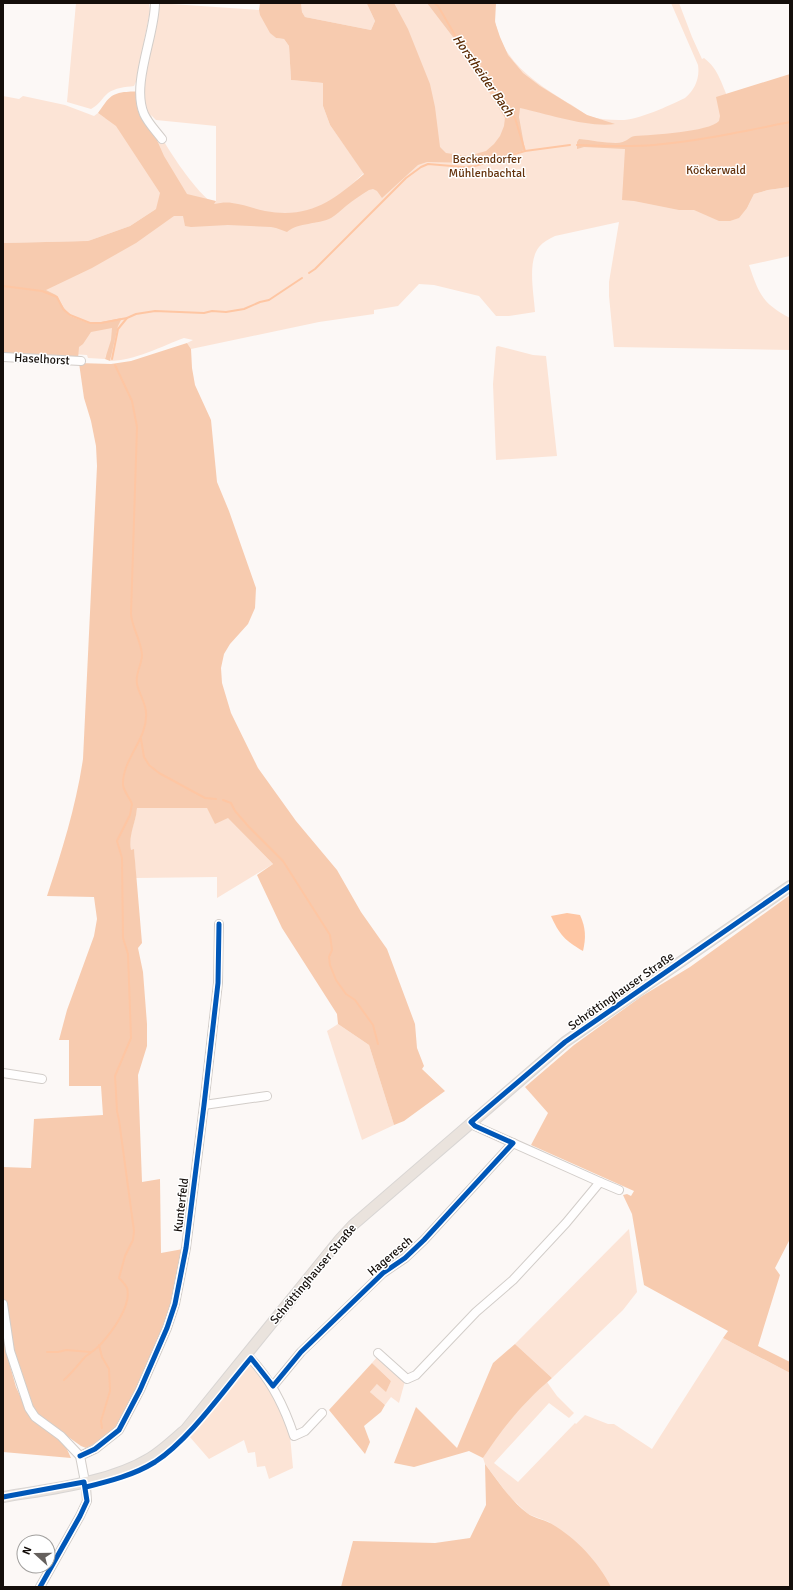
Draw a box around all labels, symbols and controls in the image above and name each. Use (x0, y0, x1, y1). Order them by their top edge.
water label: Horstheider Bach (449, 32, 518, 120)
park label: Beckendorfer Mühlenbachtal (448, 152, 526, 181)
park label: Köckerwald (686, 163, 746, 178)
street label: Haselhorst (14, 351, 70, 368)
street label: Schröttinghauser Straße (565, 949, 677, 1034)
street label: Kunterfeld (171, 1177, 192, 1233)
street label: Schröttinghauser Straße (267, 1221, 360, 1327)
street label: Hageresch (365, 1233, 416, 1280)
north arrow (16, 1534, 56, 1574)
text: N (20, 1545, 35, 1556)

